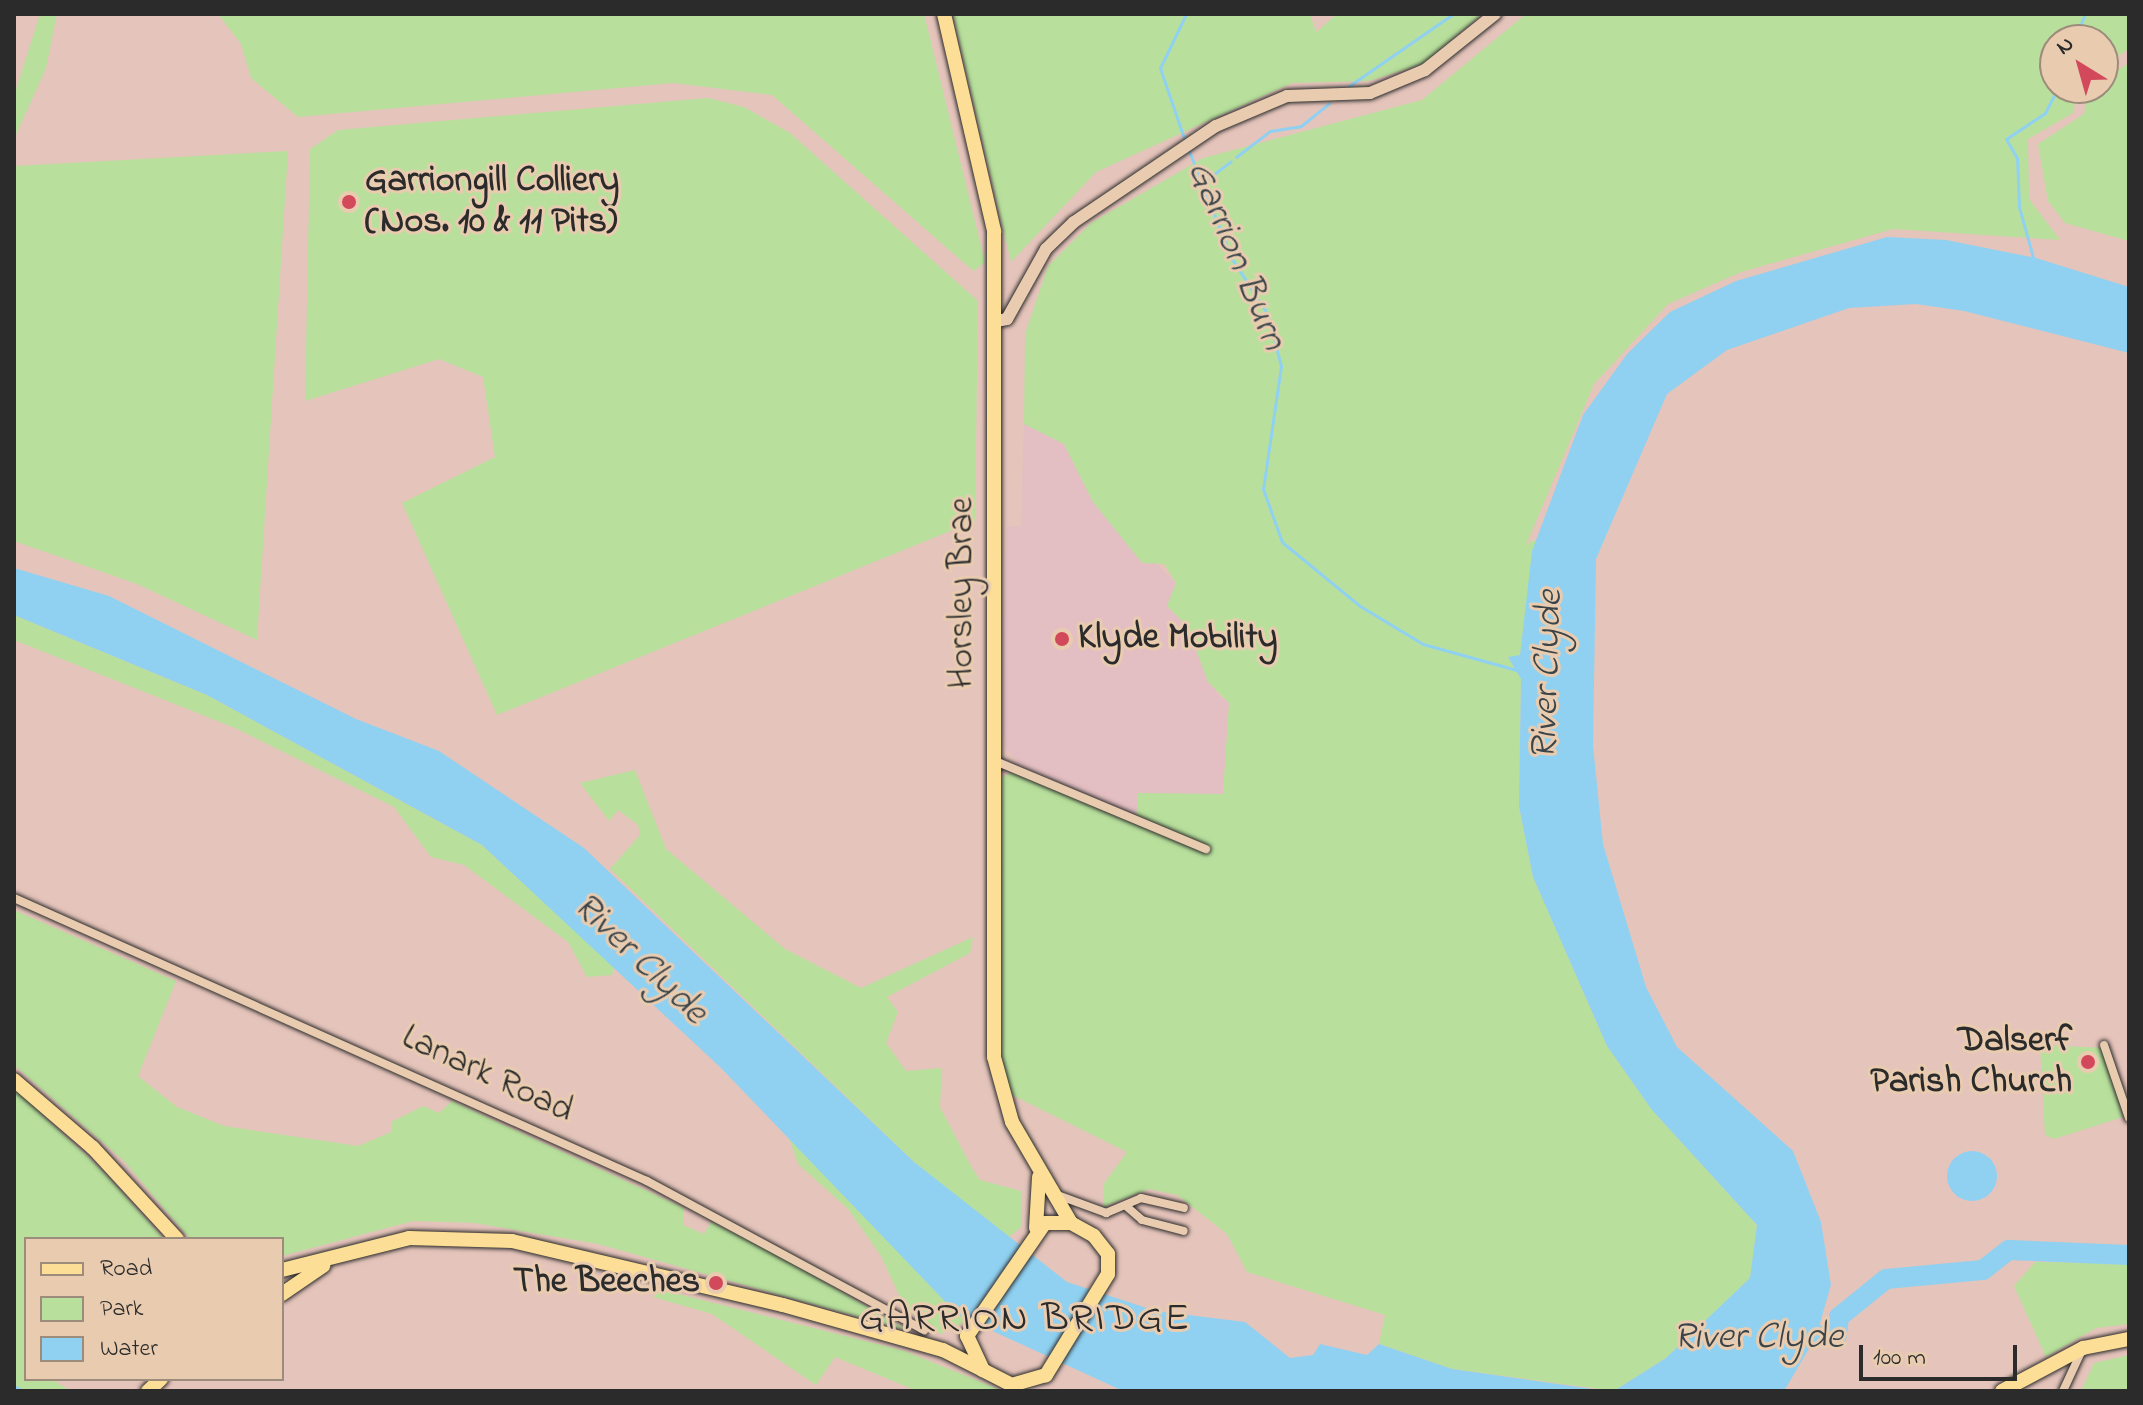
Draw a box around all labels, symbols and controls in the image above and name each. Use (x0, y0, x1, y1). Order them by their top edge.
north arrow (2039, 24, 2119, 104)
text: N (2050, 29, 2081, 64)
water label: Garrion Burn (1175, 155, 1295, 357)
place label: Garriongill Colliery (Nos. 10 & 11 Pits) (365, 159, 619, 244)
marker: Garriongill Colliery (Nos. 10 & 11 Pits) (340, 193, 358, 211)
street label: Horsley Brae (941, 497, 985, 689)
water label: River Clyde (1523, 589, 1575, 761)
place label: Klyde Mobility (1078, 617, 1278, 661)
marker: Klyde Mobility (1053, 630, 1071, 648)
water label: River Clyde (562, 885, 716, 1035)
street label: Lanark Road (394, 1017, 580, 1133)
place label: Dalserf Parish Church (1870, 1019, 2072, 1104)
marker: Dalserf Parish Church (2079, 1053, 2097, 1071)
legend (24, 1237, 284, 1381)
text: Road (100, 1252, 152, 1287)
place label: The Beeches (513, 1261, 700, 1305)
marker: The Beeches (707, 1274, 725, 1292)
text: Park (100, 1292, 143, 1327)
district label: GARRION BRIDGE (859, 1296, 1191, 1344)
water label: River Clyde (1673, 1316, 1843, 1362)
scale bar (1863, 1329, 2021, 1379)
text: Water (100, 1332, 158, 1367)
text: 100 m (1873, 1341, 1926, 1376)

